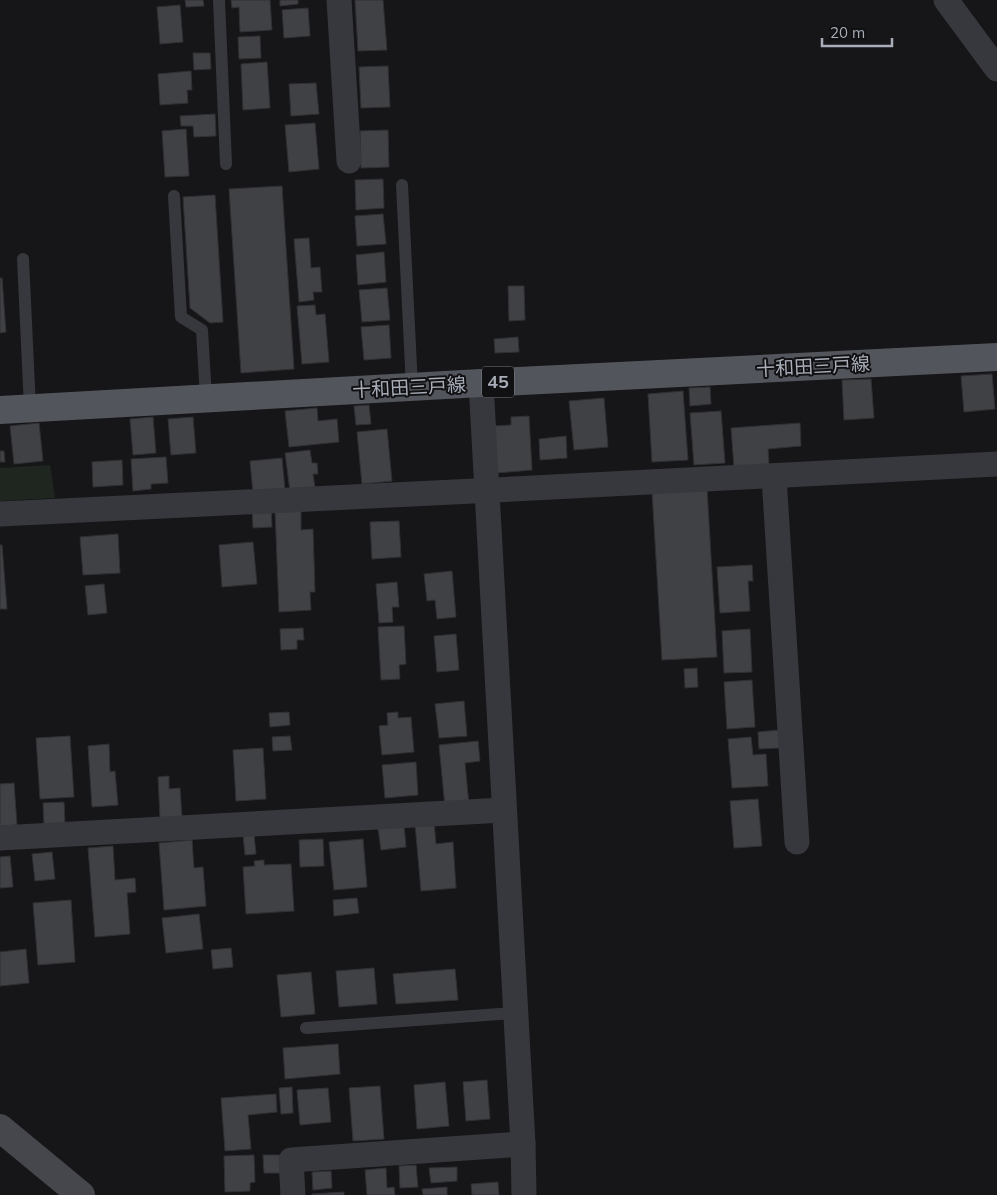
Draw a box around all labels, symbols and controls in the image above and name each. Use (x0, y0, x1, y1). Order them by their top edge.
scale bar (822, 15, 892, 47)
text: 20 m (830, 23, 865, 42)
street label: 十和田三戸線 (755, 351, 871, 381)
road number: 45 (482, 367, 514, 398)
street label: 十和田三戸線 (351, 372, 467, 402)

